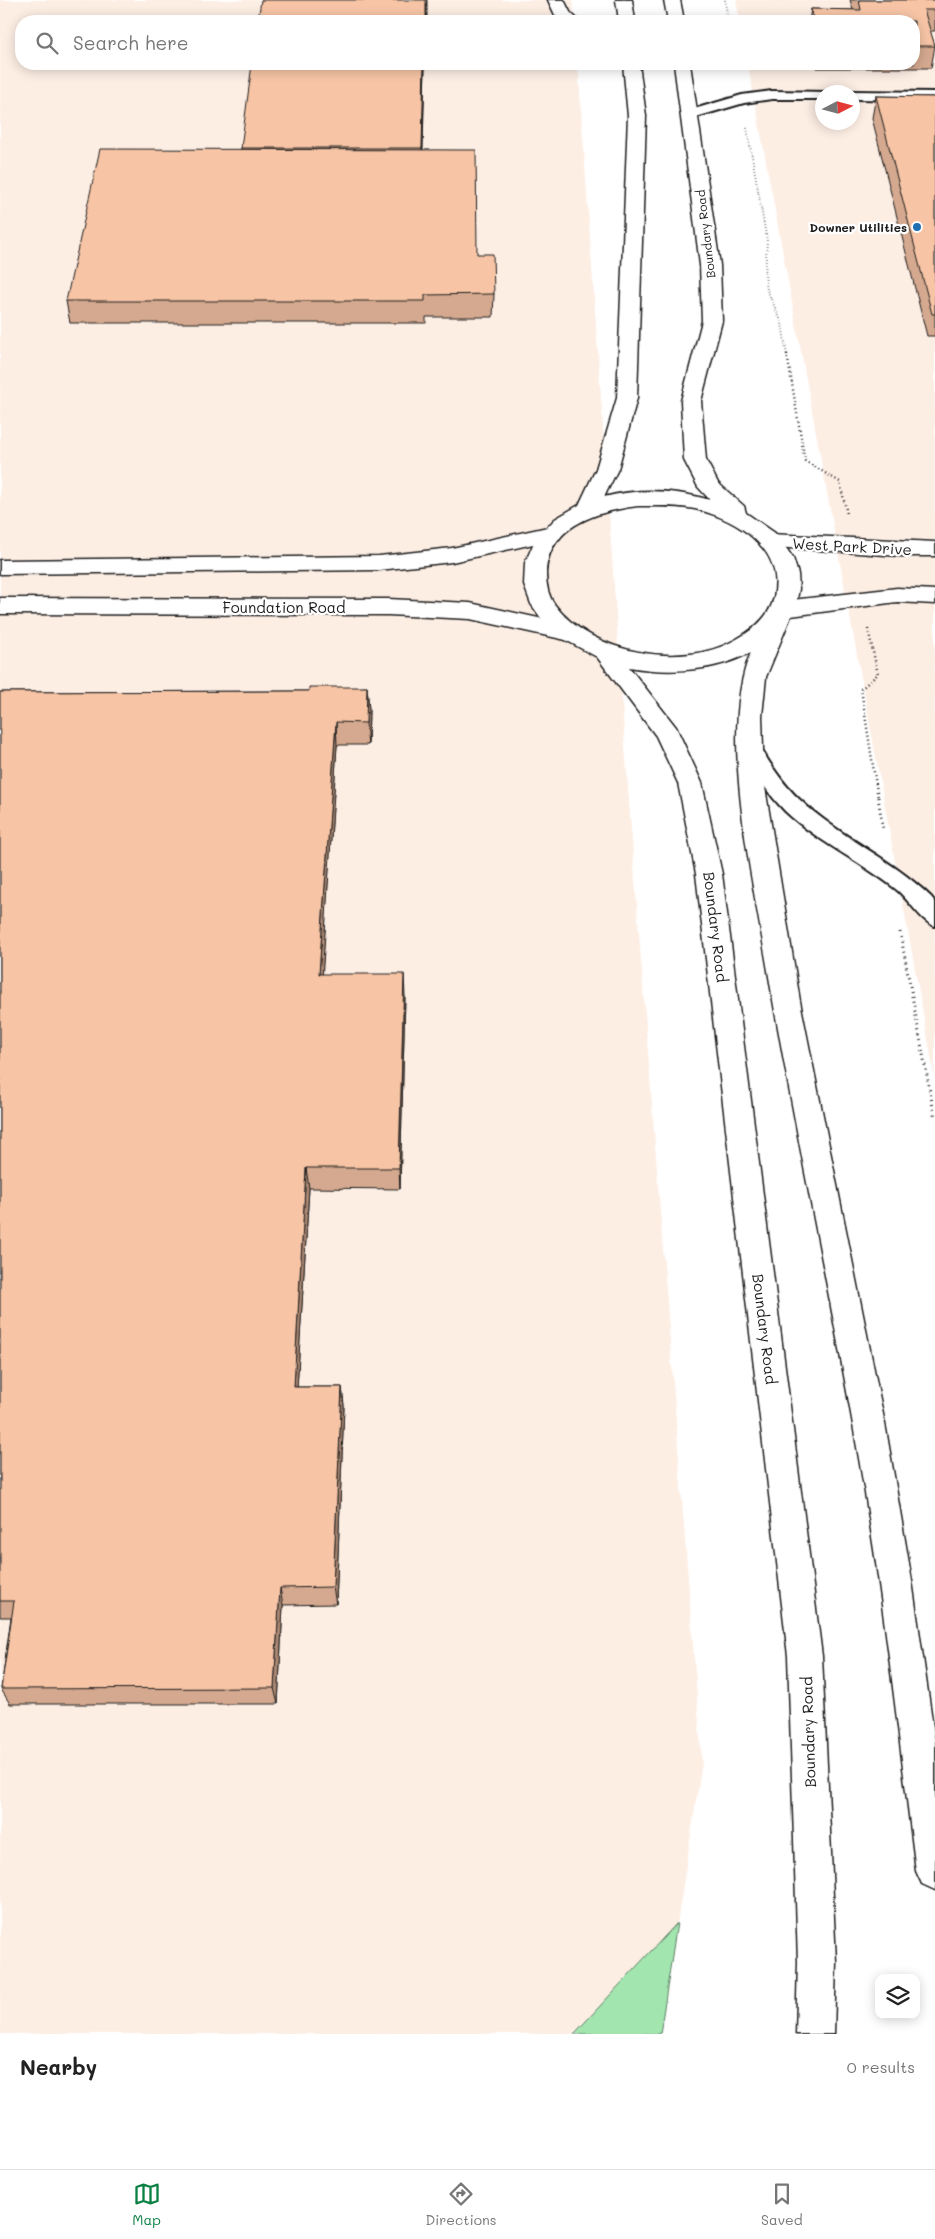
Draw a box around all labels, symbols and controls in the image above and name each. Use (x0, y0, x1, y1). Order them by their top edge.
search box (15, 15, 920, 70)
icon: search (33, 29, 61, 57)
text: Search here (73, 30, 189, 55)
north arrow (815, 85, 860, 130)
street label: Boundary Road (692, 189, 718, 279)
place label: Downer Utilities (810, 219, 907, 235)
marker: Downer Utilities (911, 221, 923, 233)
street label: West Park Drive (792, 533, 912, 559)
street label: Foundation Road (222, 597, 346, 617)
street label: Boundary Road (699, 871, 733, 983)
street label: Boundary Road (748, 1273, 782, 1385)
street label: Boundary Road (796, 1676, 820, 1788)
map controls (875, 1974, 920, 2019)
button: layers (875, 1974, 920, 2019)
text: Nearby (20, 2053, 97, 2080)
text: 0 results (847, 2056, 915, 2077)
tab: Map (132, 2180, 161, 2229)
tab: Directions (425, 2180, 497, 2229)
tab: Saved (761, 2180, 803, 2229)

